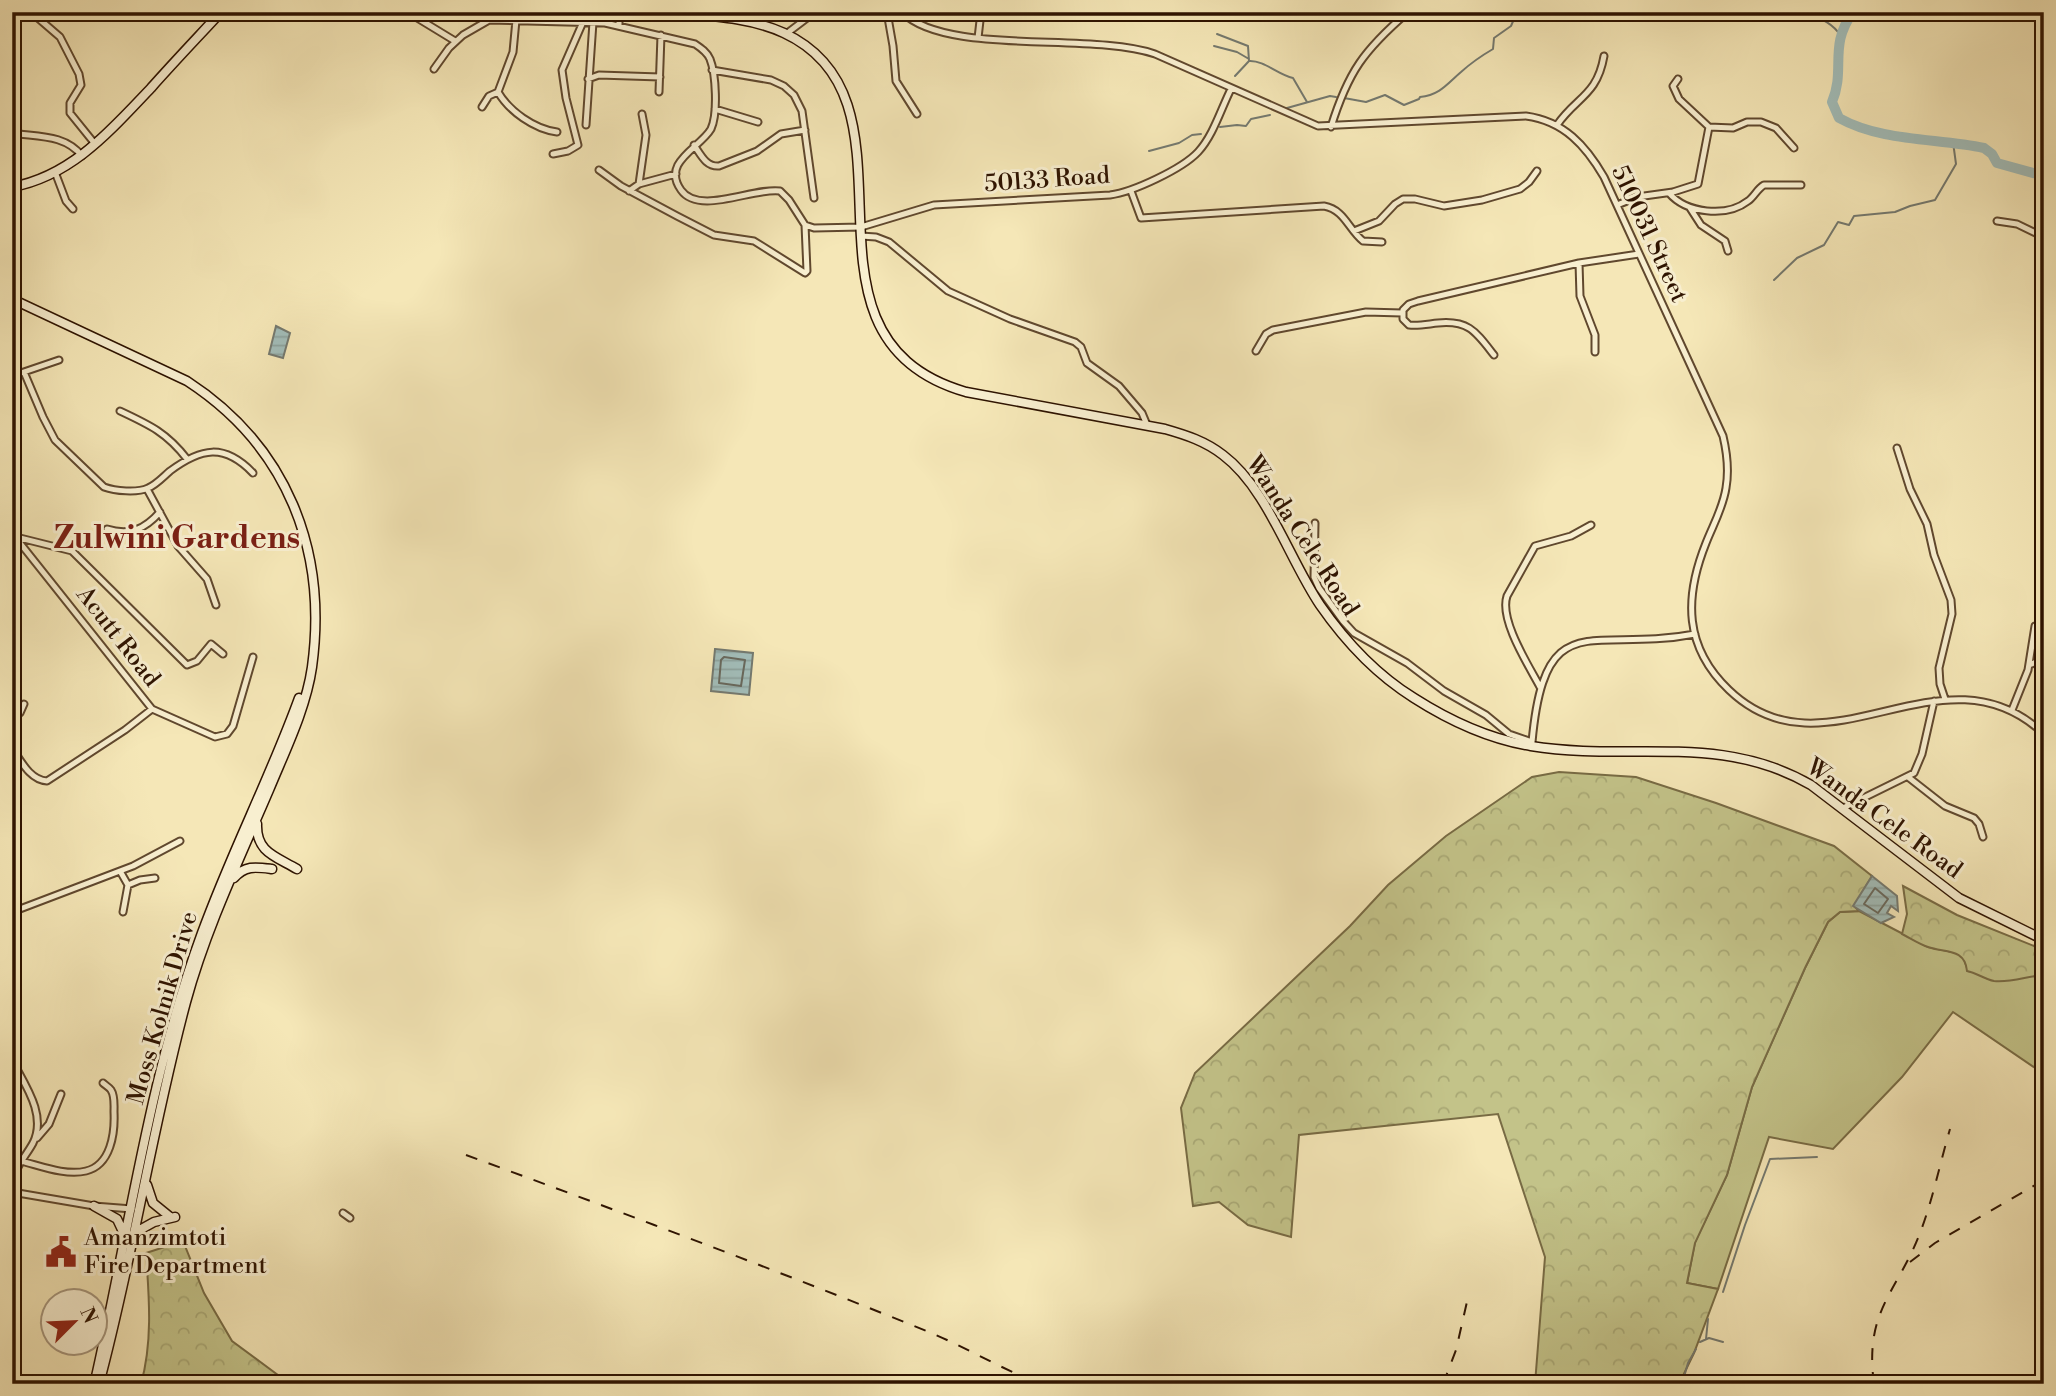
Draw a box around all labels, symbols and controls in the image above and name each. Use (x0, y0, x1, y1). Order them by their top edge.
street label: 50133 Road (983, 161, 1111, 199)
street label: 510031 Street (1604, 161, 1694, 308)
street label: Wanda Cele Road (1238, 449, 1365, 622)
district label: Zulwini Gardens (54, 518, 300, 558)
street label: Acutt Road (69, 580, 167, 693)
street label: Wanda Cele Road (1799, 752, 1968, 886)
street label: Moss Kolnik Drive (121, 908, 205, 1108)
place label: Amanzimtoti Fire Department (83, 1223, 267, 1281)
public building icon: Amanzimtoti Fire Department (44, 1235, 78, 1269)
north arrow (38, 1288, 108, 1358)
text: N (75, 1304, 103, 1327)

